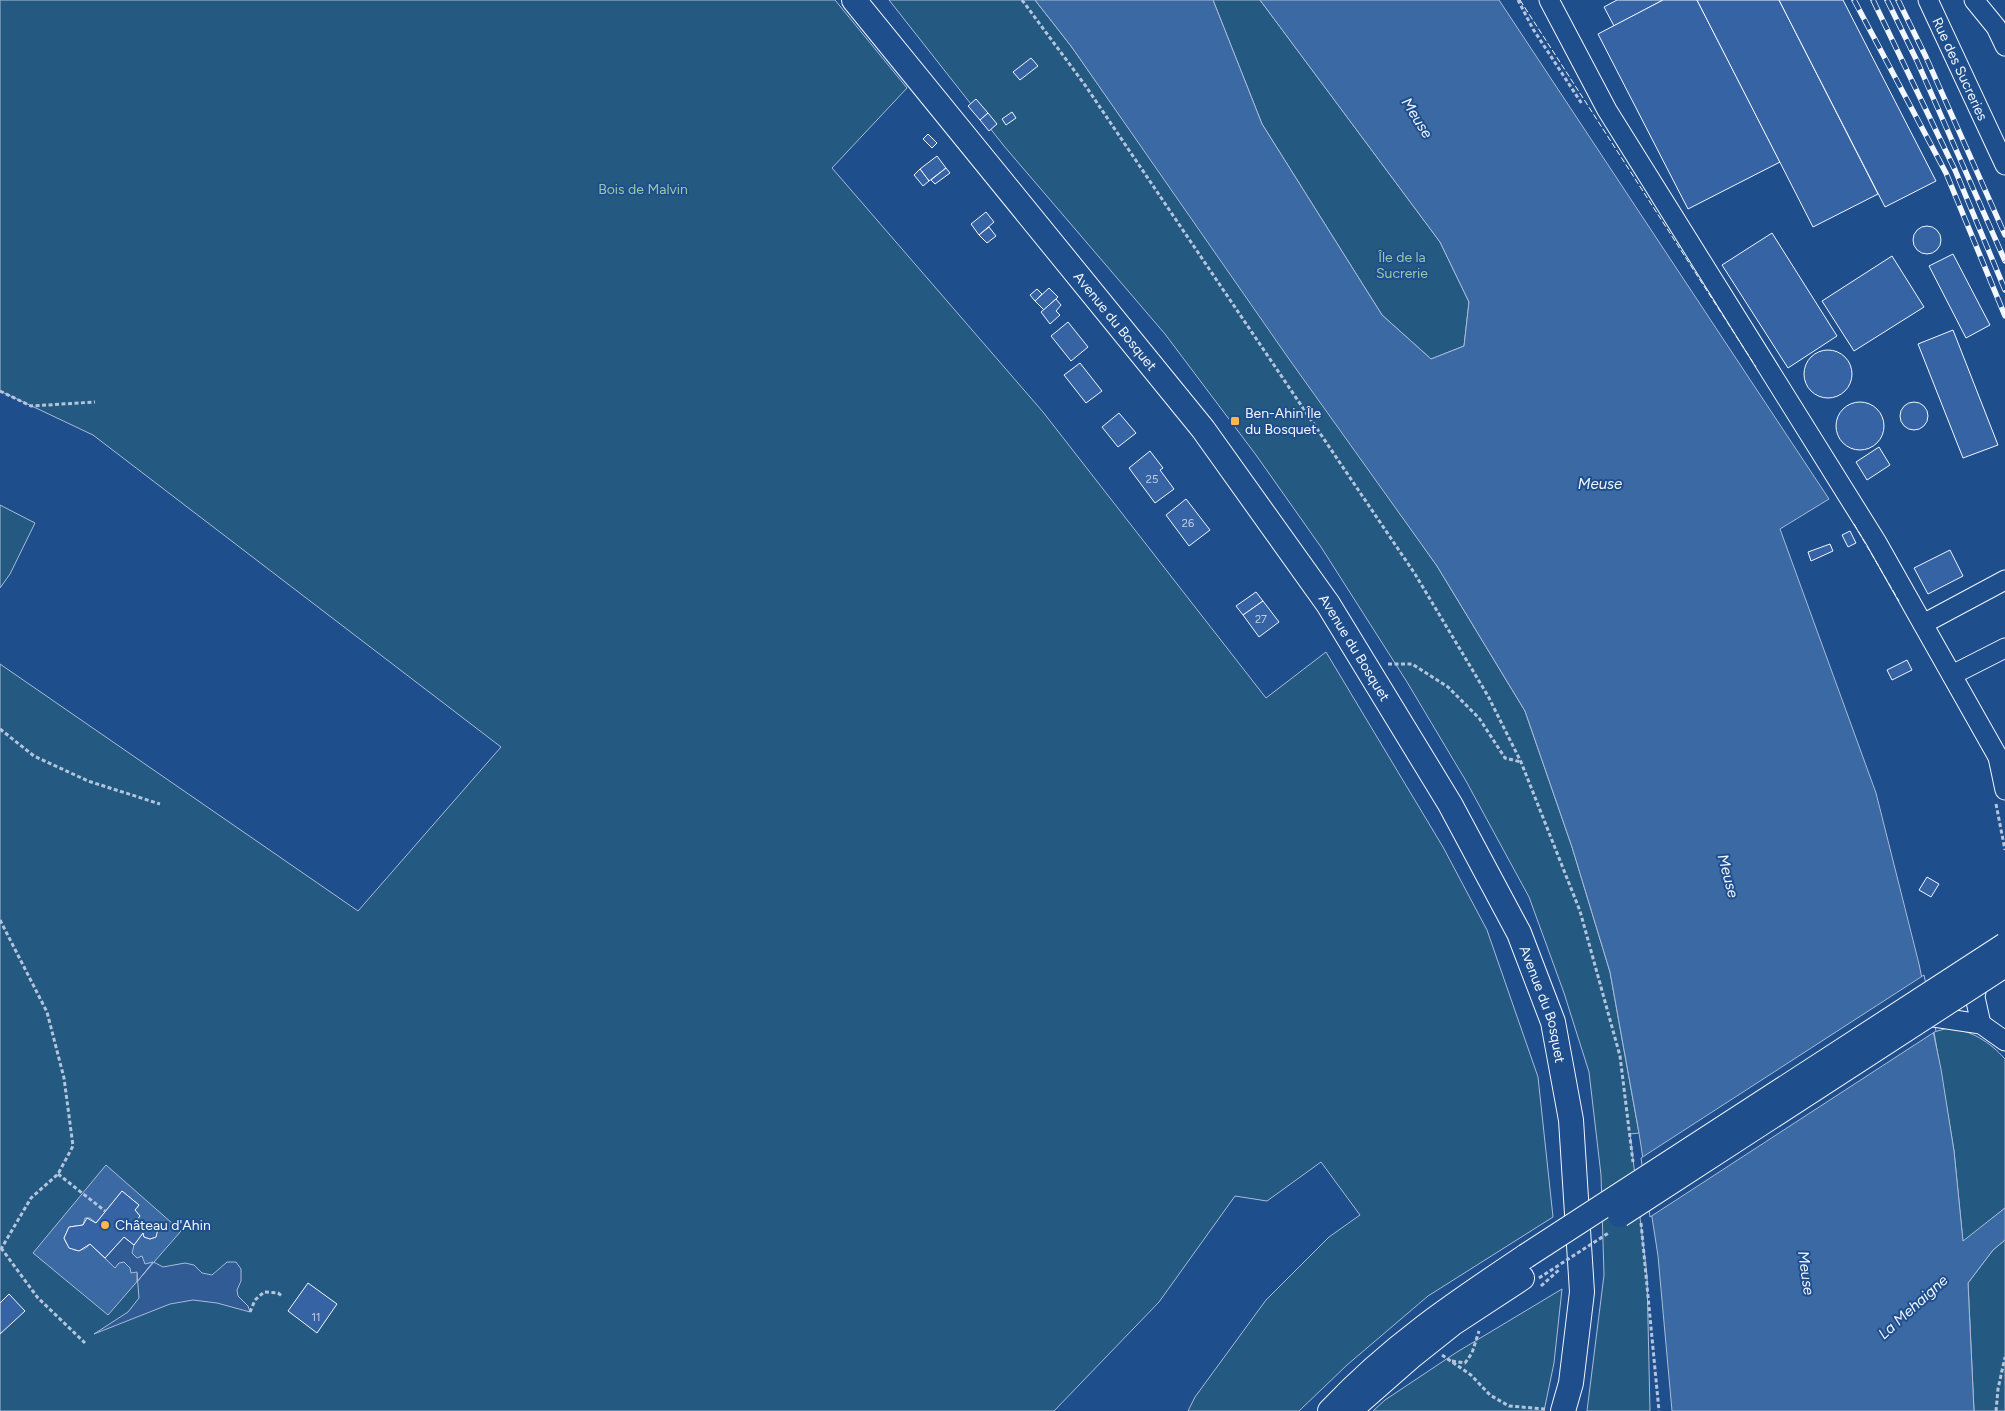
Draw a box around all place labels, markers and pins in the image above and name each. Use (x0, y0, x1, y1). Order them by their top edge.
place label: Ben-Ahin Île du Bosquet (1245, 405, 1322, 438)
marker: Ben-Ahin Île du Bosquet (1229, 415, 1241, 427)
place label: Château d'Ahin (115, 1217, 211, 1234)
marker: Château d'Ahin (99, 1219, 111, 1231)

